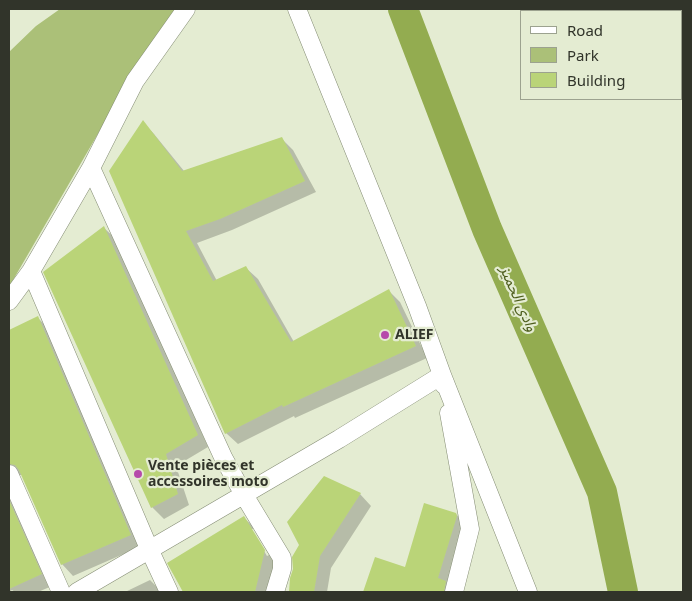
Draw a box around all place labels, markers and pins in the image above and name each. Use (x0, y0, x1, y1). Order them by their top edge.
place label: ALIEF (395, 327, 433, 343)
marker: ALIEF (379, 329, 391, 341)
place label: Vente pièces et accessoires moto (148, 458, 268, 491)
marker: Vente pièces et accessoires moto (132, 468, 144, 480)

